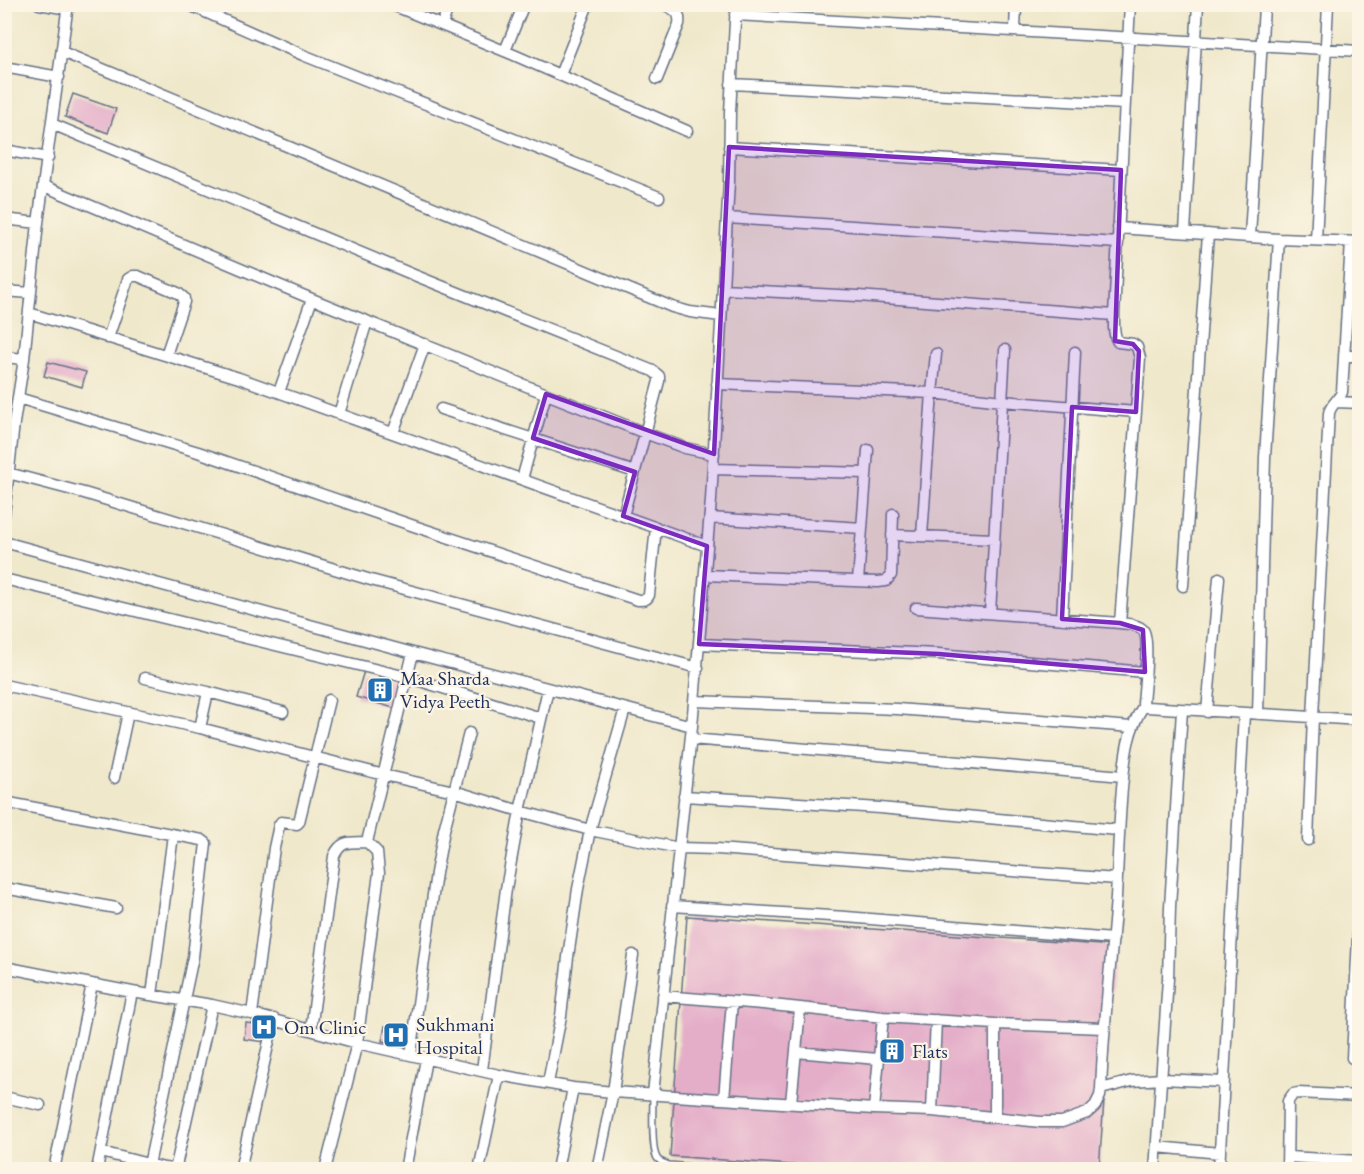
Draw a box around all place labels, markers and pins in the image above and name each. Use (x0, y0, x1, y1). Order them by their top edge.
place label: Maa Sharda Vidya Peeth (400, 665, 491, 714)
building icon: Maa Sharda Vidya Peeth (365, 675, 395, 705)
place label: Sukhmani Hospital (416, 1011, 495, 1060)
hospital icon: Om Clinic (249, 1012, 279, 1042)
place label: Om Clinic (284, 1014, 366, 1040)
hospital icon: Sukhmani Hospital (381, 1020, 411, 1050)
building icon: Flats (877, 1036, 907, 1066)
place label: Flats (912, 1038, 948, 1064)

